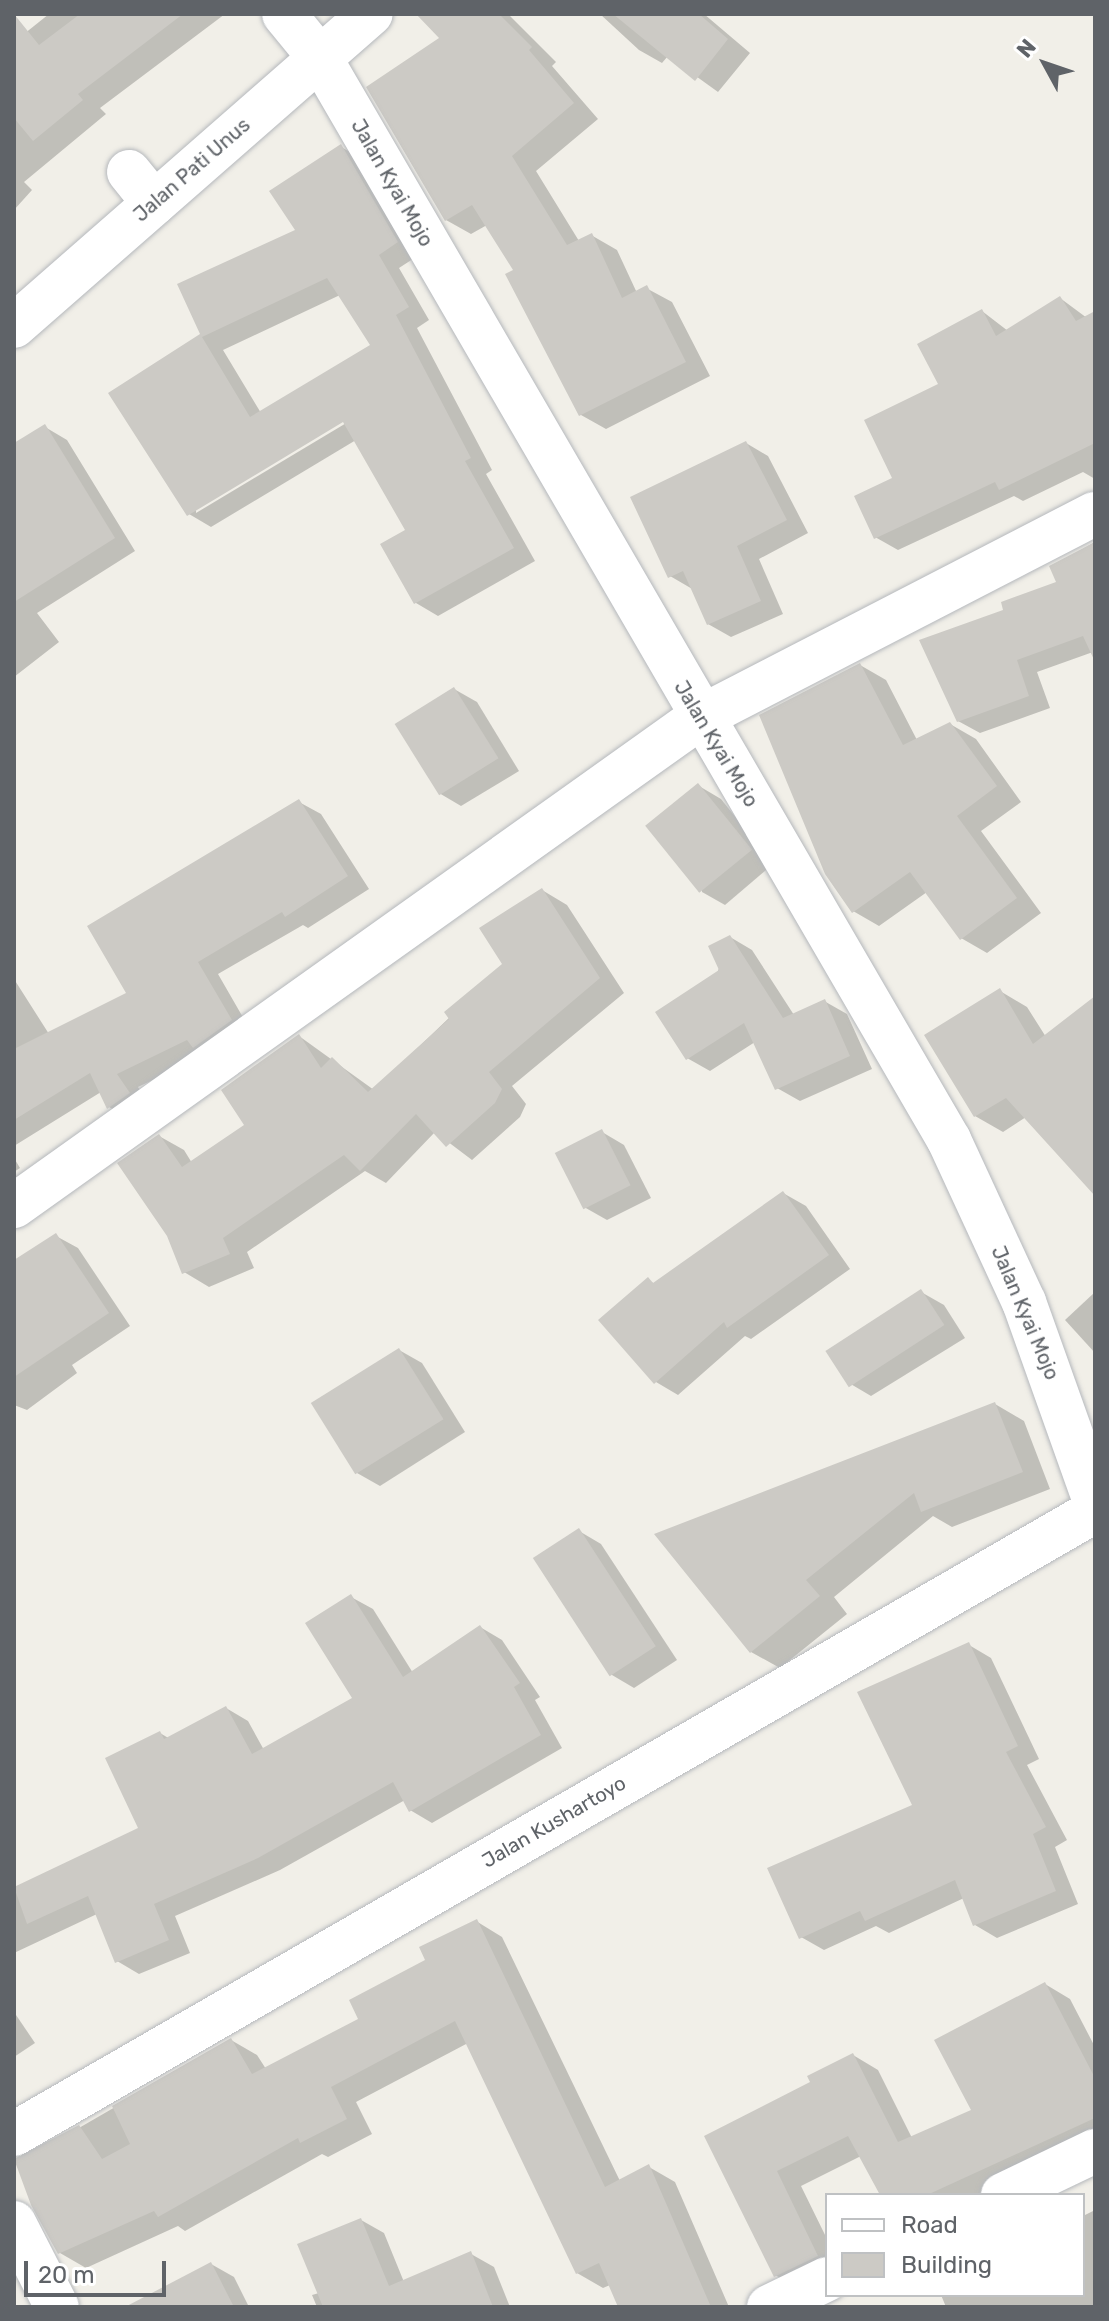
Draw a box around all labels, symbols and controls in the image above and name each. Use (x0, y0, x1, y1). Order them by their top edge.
north arrow (1005, 24, 1085, 104)
text: N (1011, 34, 1042, 63)
street label: Jalan Pati Unus (129, 113, 255, 227)
street label: Jalan Kyai Mojo (346, 115, 438, 251)
street label: Jalan Kyai Mojo (669, 677, 763, 811)
street label: Jalan Kyai Mojo (986, 1243, 1064, 1383)
street label: Jalan Kushartoyo (478, 1771, 630, 1873)
legend (825, 2193, 1085, 2297)
text: Road (901, 2211, 958, 2239)
scale bar (28, 2245, 170, 2295)
text: Building (901, 2251, 992, 2279)
text: 20 m (38, 2261, 95, 2289)

